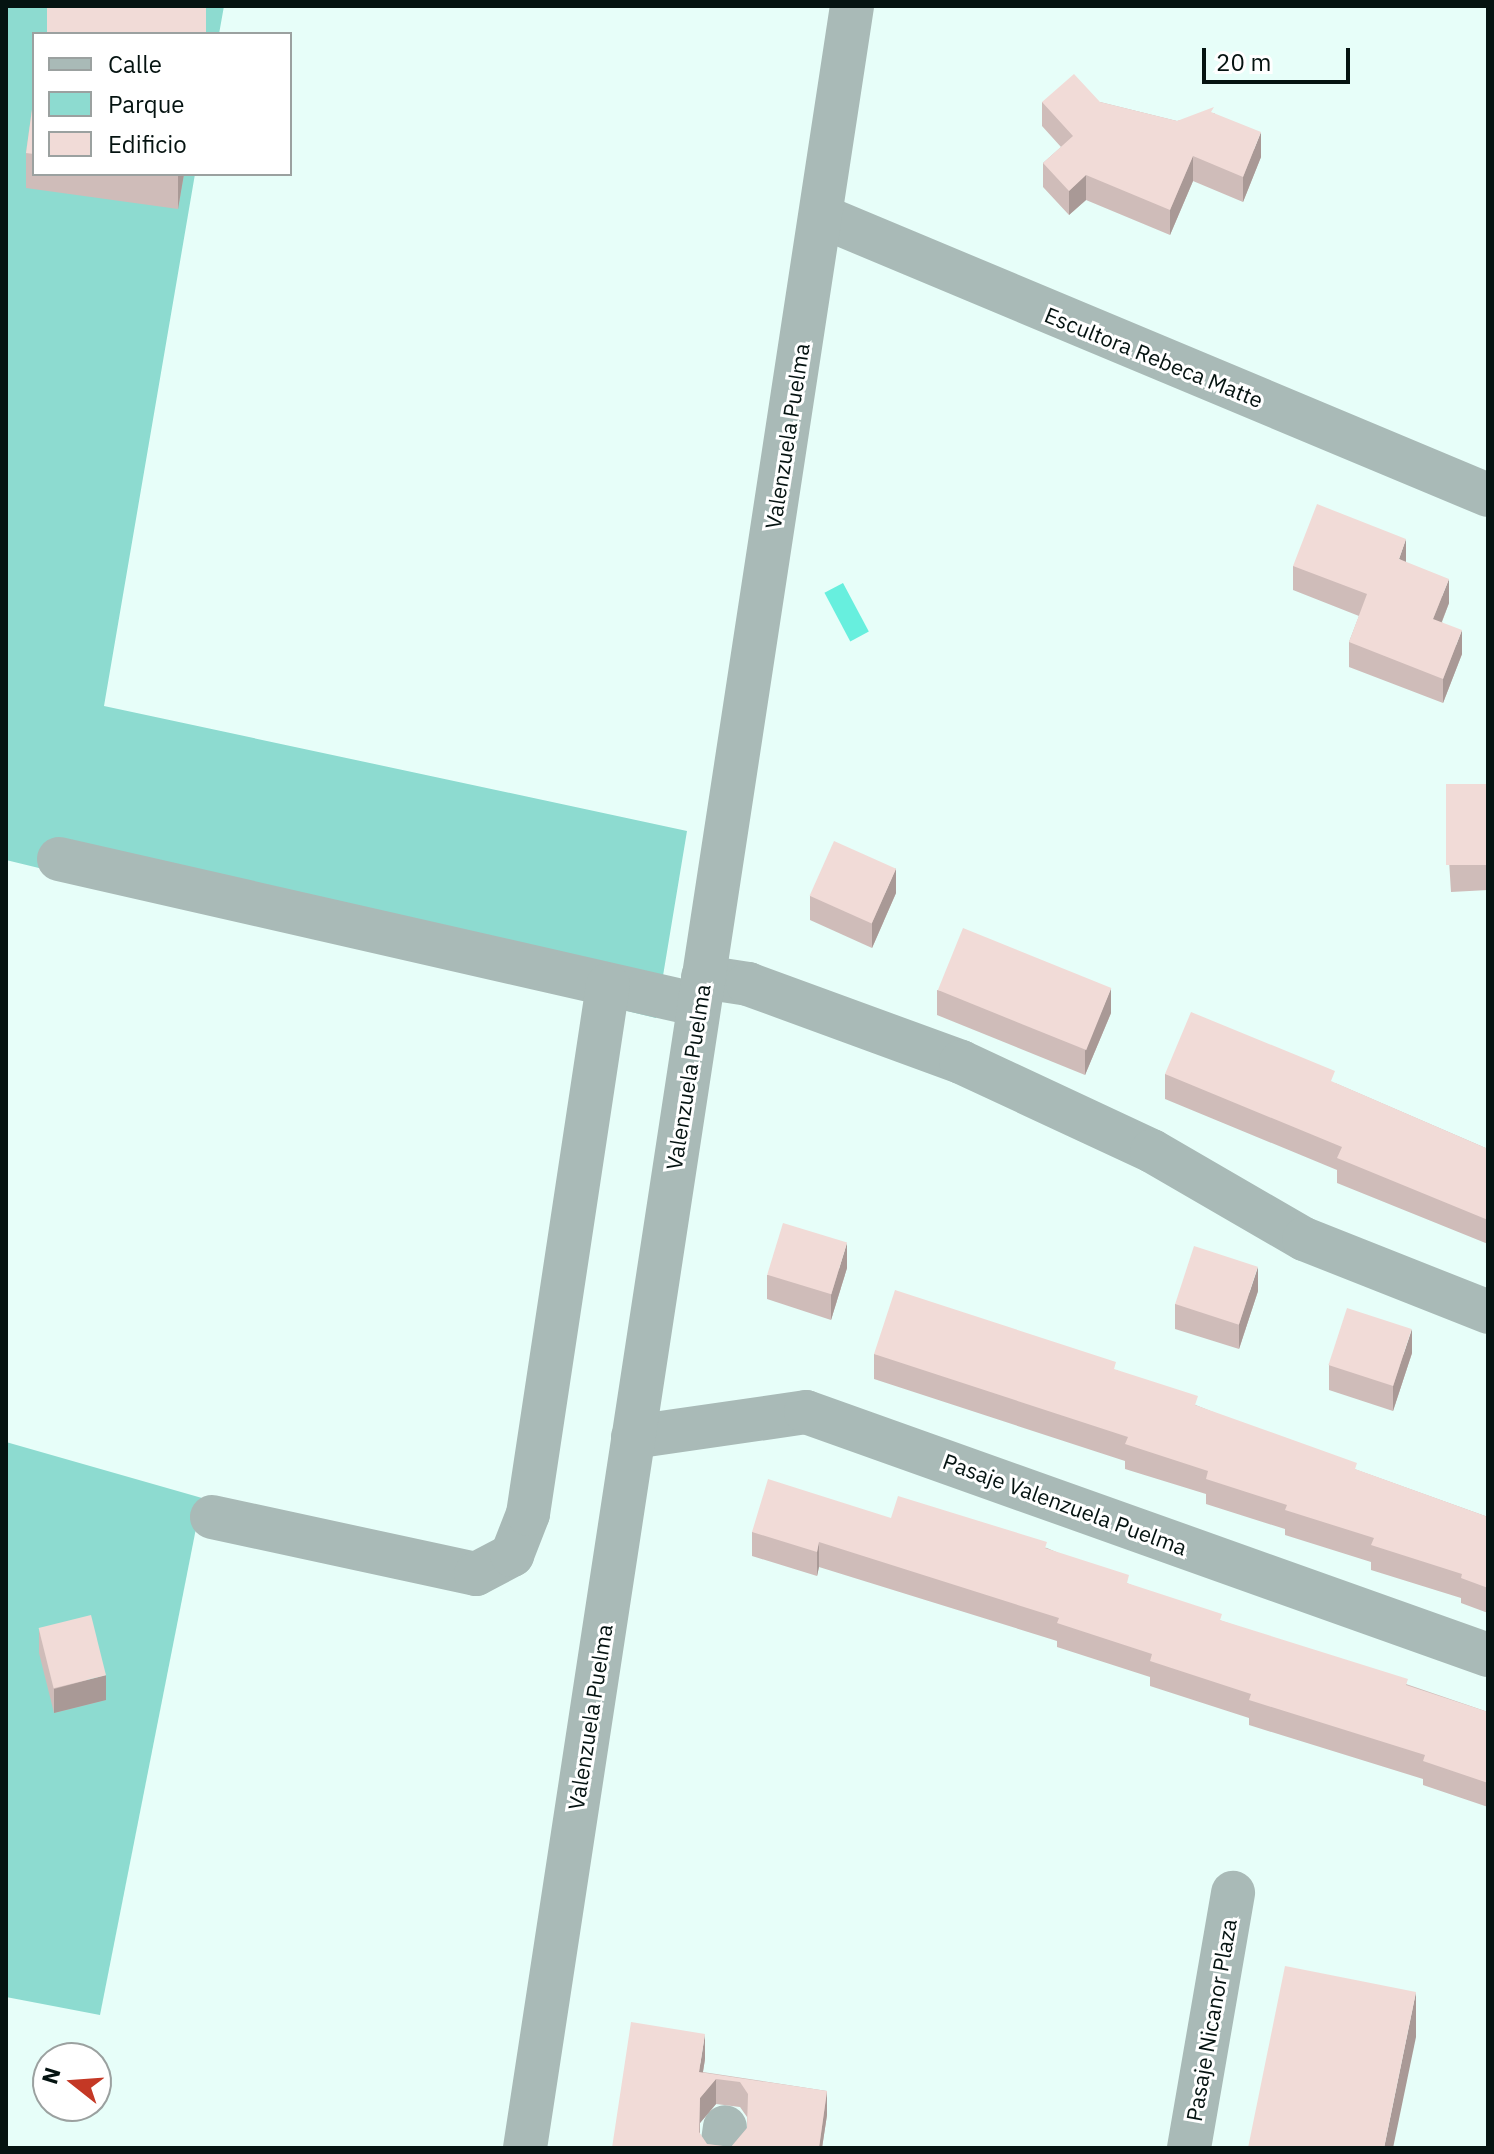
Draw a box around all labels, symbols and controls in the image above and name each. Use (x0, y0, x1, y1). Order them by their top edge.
legend (32, 32, 292, 176)
scale bar (1206, 32, 1354, 82)
text: 20 m (1216, 46, 1271, 78)
text: Calle (108, 48, 162, 80)
text: Parque (108, 88, 185, 120)
text: Edificio (108, 128, 187, 160)
street label: Escultora Rebeca Matte (1041, 301, 1267, 413)
street label: Valenzuela Puelma (759, 341, 815, 531)
street label: Valenzuela Puelma (660, 982, 716, 1172)
street label: Pasaje Valenzuela Puelma (939, 1448, 1191, 1560)
street label: Valenzuela Puelma (562, 1622, 618, 1812)
street label: Pasaje Nicanor Plaza (1180, 1917, 1242, 2123)
north arrow (32, 2042, 112, 2122)
text: N (34, 2064, 67, 2087)

